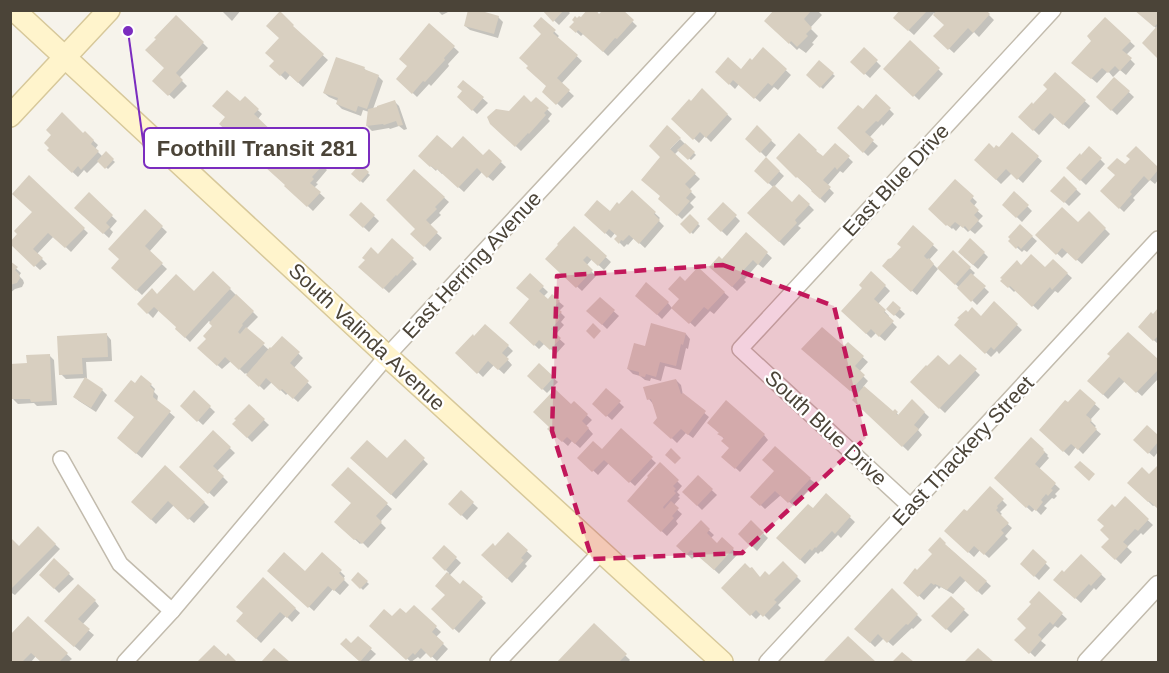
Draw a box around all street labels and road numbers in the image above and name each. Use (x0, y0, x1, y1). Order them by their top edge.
street label: East Blue Drive (838, 119, 953, 240)
street label: East Herring Avenue (398, 187, 546, 343)
street label: South Valinda Avenue (285, 258, 450, 415)
street label: South Blue Drive (761, 365, 892, 490)
street label: East Thackery Street (887, 371, 1038, 530)

